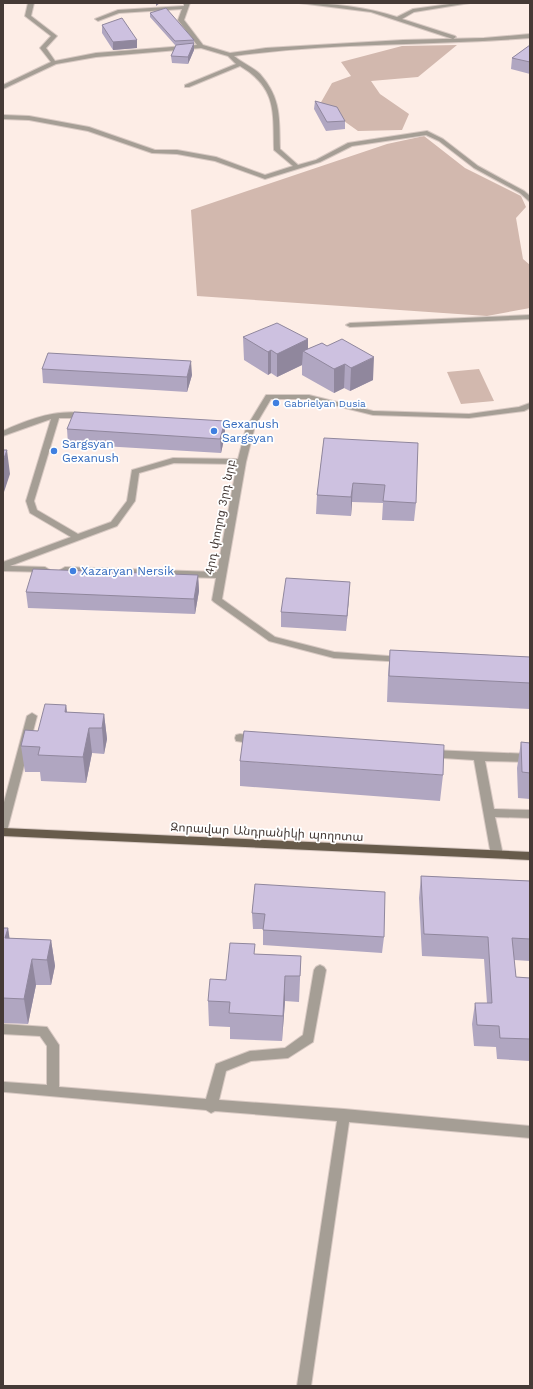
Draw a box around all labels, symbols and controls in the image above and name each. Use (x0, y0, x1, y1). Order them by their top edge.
marker: Gabrielyan Dusia (271, 398, 281, 408)
place label: Gabrielyan Dusia (284, 398, 366, 409)
place label: Gexanush Sargsyan (222, 417, 279, 445)
marker: Gexanush Sargsyan (209, 426, 219, 436)
place label: Sargsyan Gexanush (62, 437, 119, 465)
marker: Sargsyan Gexanush (49, 446, 59, 456)
street label: 4րդ փողոց 3րդ նրբ (202, 458, 238, 576)
place label: Xazaryan Nersik (81, 564, 174, 578)
marker: Xazaryan Nersik (68, 566, 78, 576)
street label: Զորավար Անդրանիկի պողոտա (170, 820, 364, 844)

